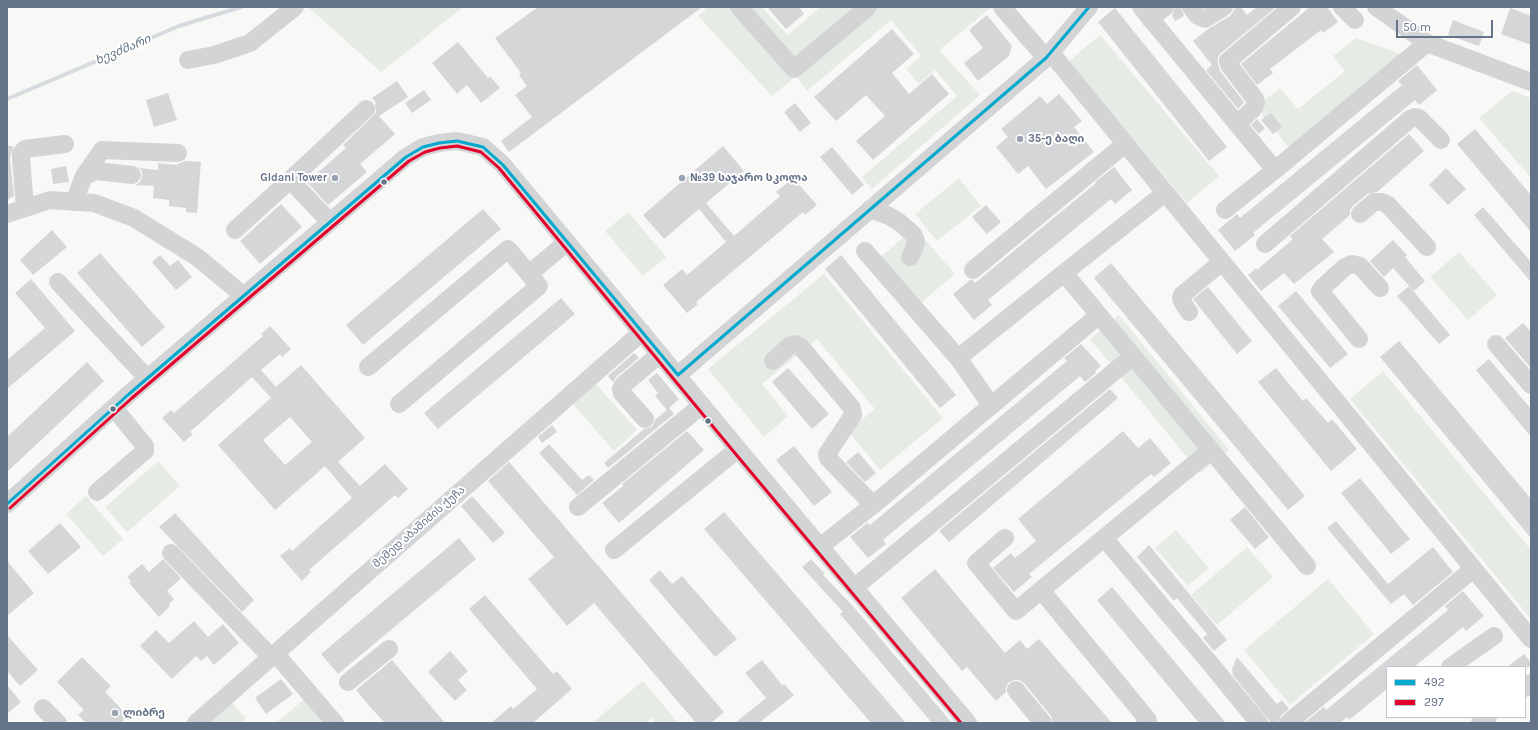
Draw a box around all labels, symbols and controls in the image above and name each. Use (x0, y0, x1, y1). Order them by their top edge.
scale bar (1398, 12, 1495, 38)
text: 50 m (1403, 20, 1431, 34)
water label: ხევძმარი (93, 32, 153, 68)
place label: 35-ე ბაღი (1028, 132, 1084, 146)
marker: 35-ე ბაღი (1015, 134, 1025, 144)
place label: Gldani Tower (260, 171, 327, 185)
place label: №39 საჯარო სკოლა (690, 171, 808, 185)
marker: Gldani Tower (330, 173, 340, 183)
marker: №39 საჯარო სკოლა (677, 173, 687, 183)
unlabelled marker (379, 177, 389, 187)
unlabelled marker (108, 404, 118, 414)
unlabelled marker (703, 416, 713, 426)
street label: მემედ აბაშიძის ქუჩა (370, 483, 468, 571)
legend (1386, 666, 1526, 718)
text: 492 (1424, 675, 1445, 689)
text: 297 (1424, 695, 1444, 709)
place label: ლიბრე (123, 706, 165, 720)
marker: ლიბრე (110, 708, 120, 718)

